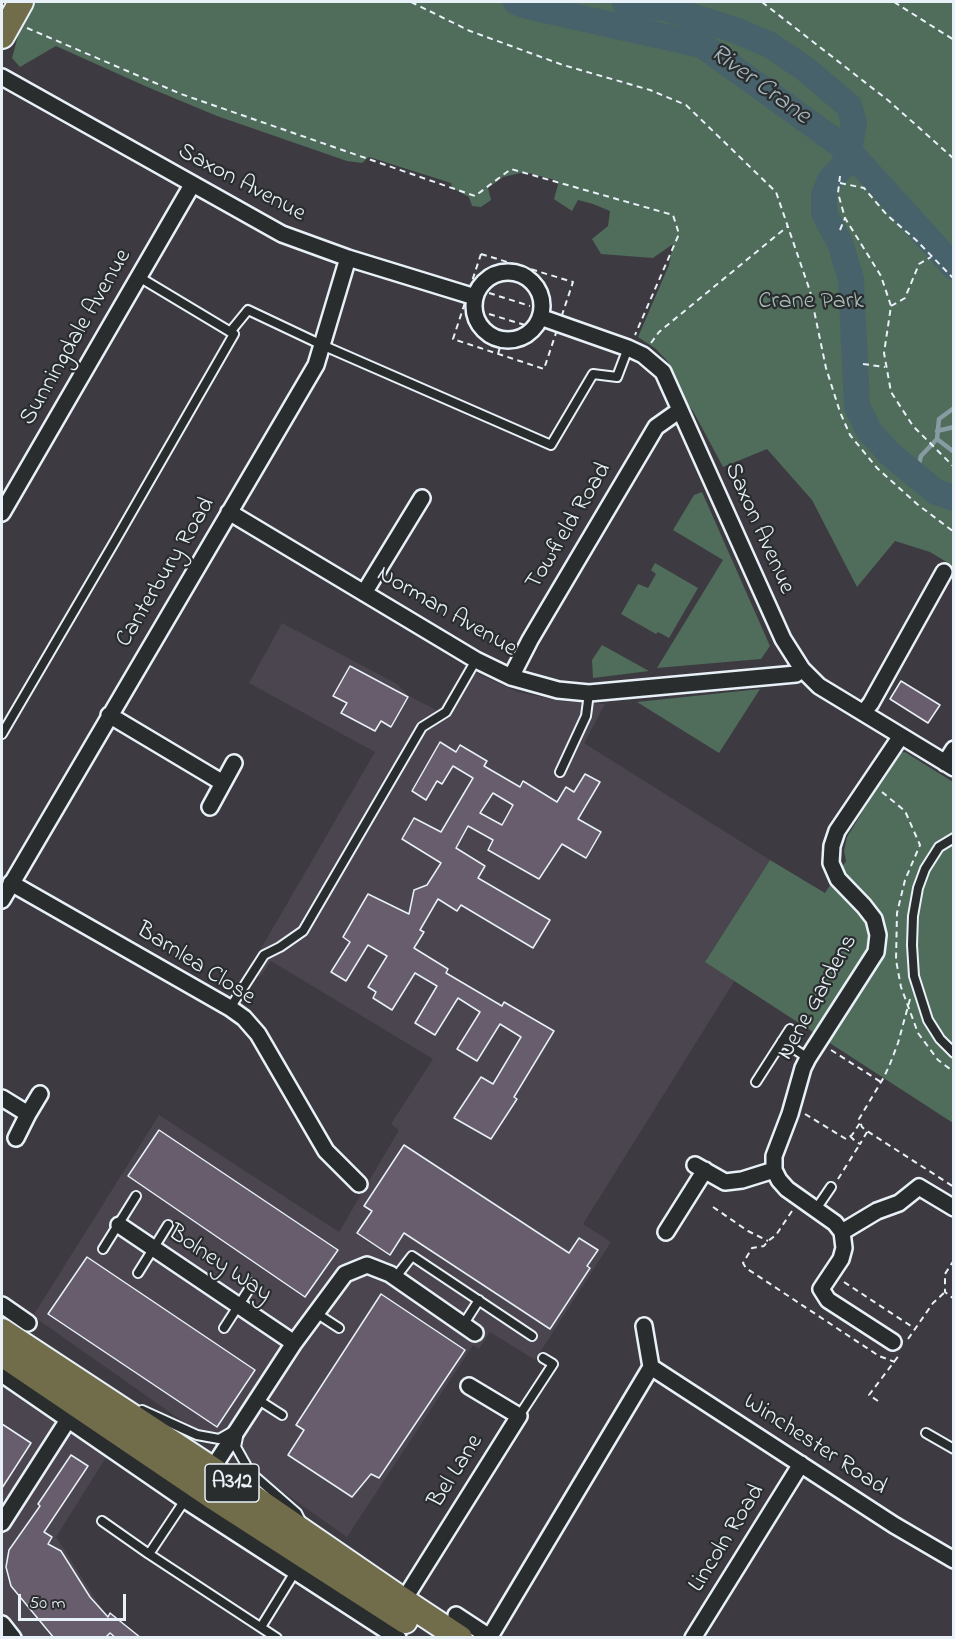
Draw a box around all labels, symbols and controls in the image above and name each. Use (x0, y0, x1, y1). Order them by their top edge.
water label: River Crane (703, 39, 815, 133)
street label: Saxon Avenue (172, 138, 310, 230)
street label: Sunningdale Avenue (15, 245, 139, 431)
park label: Crane Park (758, 289, 864, 317)
street label: Towfield Road (521, 458, 619, 596)
street label: Saxon Avenue (716, 459, 800, 599)
street label: Canterbury Road (111, 493, 223, 653)
street label: Norman Avenue (371, 561, 521, 665)
street label: Barnlea Close (130, 917, 260, 1013)
street label: Nene Gardens (773, 930, 865, 1066)
street label: Bolney Way (162, 1220, 276, 1310)
street label: Winchester Road (737, 1389, 891, 1503)
street label: Bel Lane (423, 1430, 491, 1514)
road number: A312 (205, 1464, 259, 1502)
street label: Lincoln Road (684, 1480, 772, 1598)
scale bar (21, 1582, 129, 1620)
text: 50 m (29, 1591, 66, 1617)

